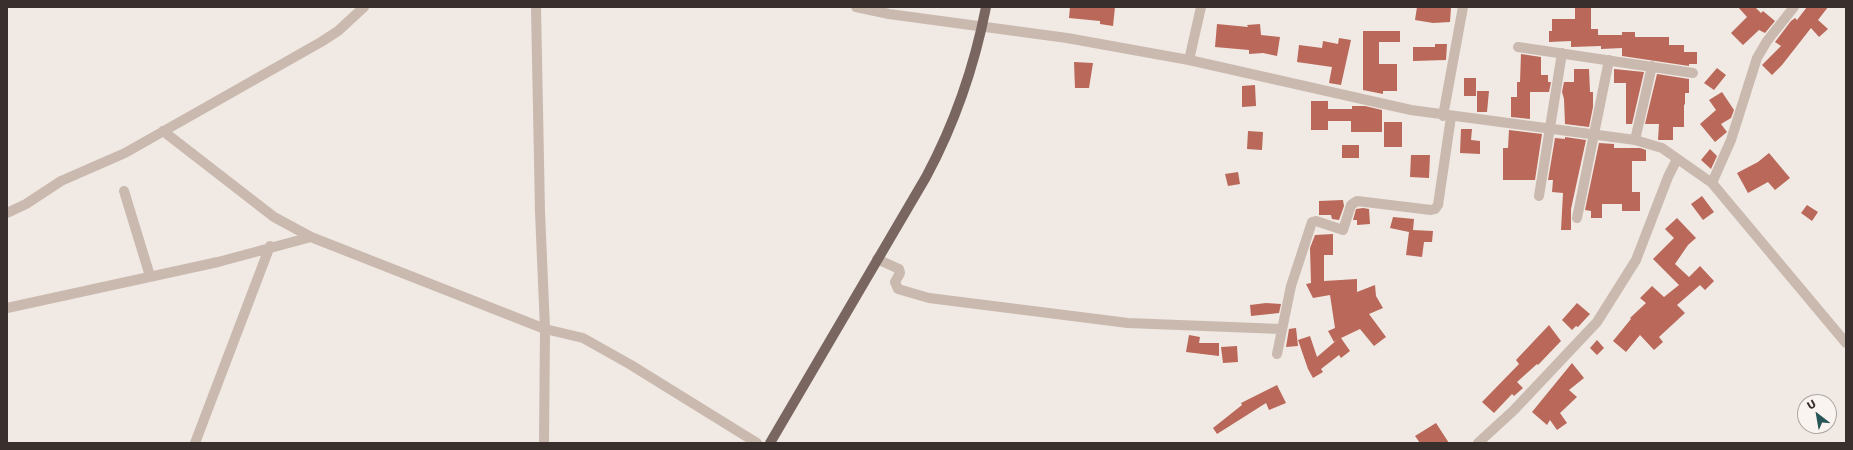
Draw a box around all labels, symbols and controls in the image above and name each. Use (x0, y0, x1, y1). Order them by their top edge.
north arrow (1797, 394, 1837, 434)
text: U (1804, 397, 1818, 412)

